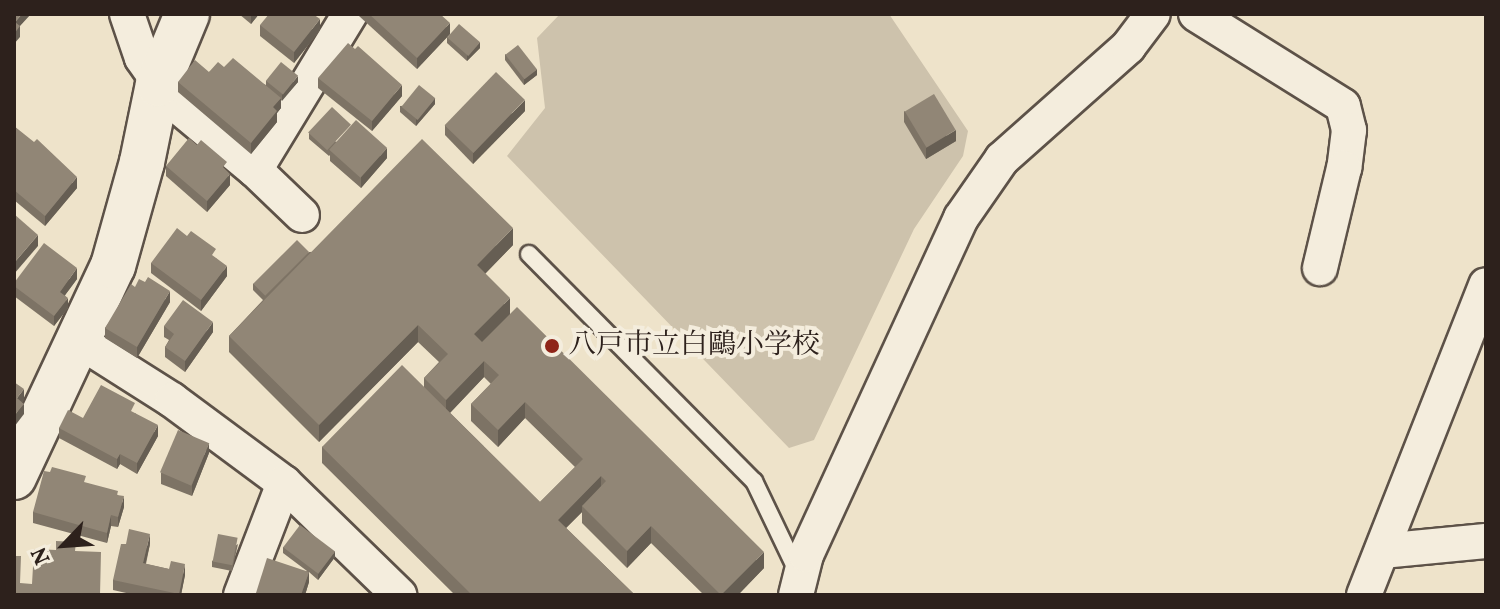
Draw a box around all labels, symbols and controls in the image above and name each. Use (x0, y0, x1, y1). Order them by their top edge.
place label: 八戸市立白鷗小学校 (568, 329, 820, 363)
marker: 八戸市立白鷗小学校 (543, 337, 561, 355)
north arrow (24, 505, 104, 585)
text: N (24, 542, 59, 569)

